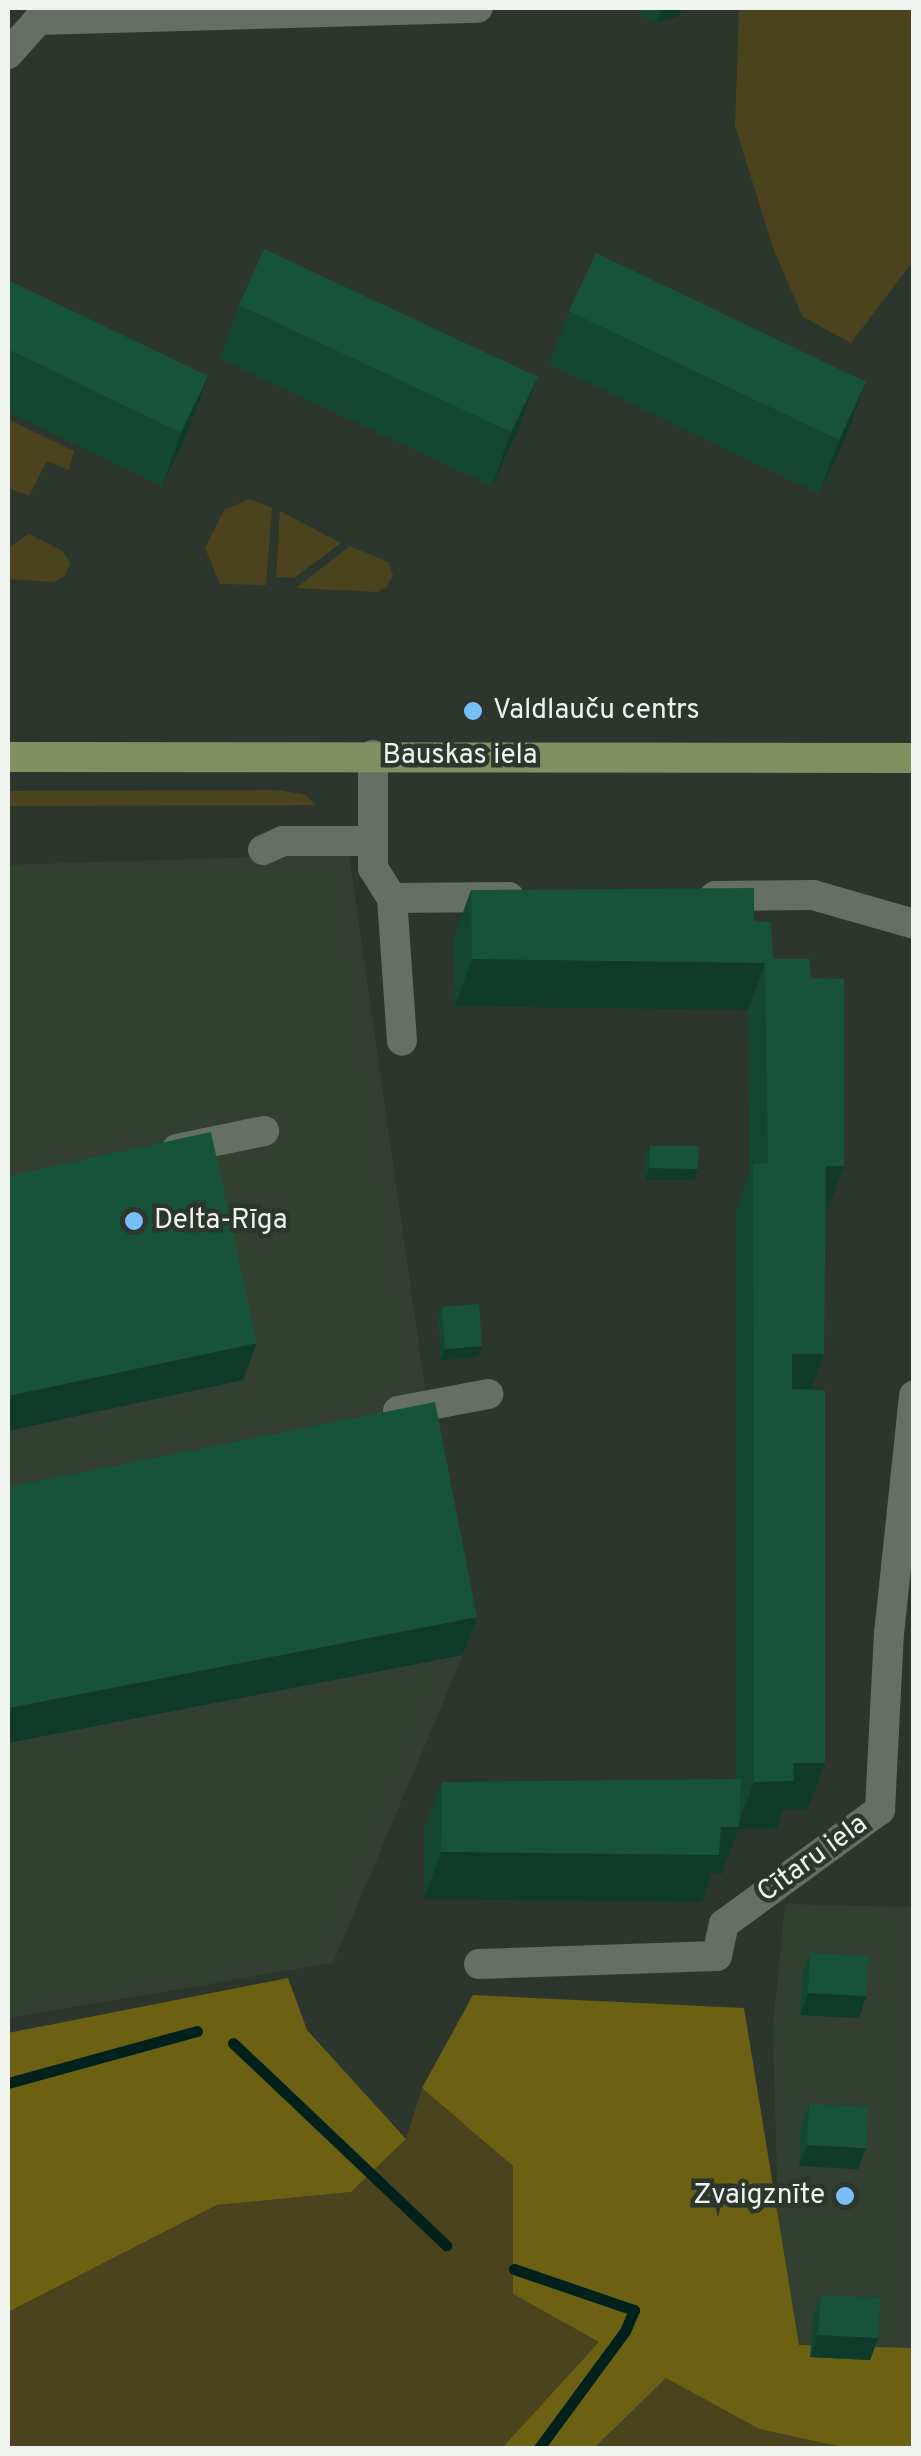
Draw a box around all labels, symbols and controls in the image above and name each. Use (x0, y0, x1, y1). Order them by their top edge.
place label: Valdlauču centrs (493, 694, 700, 728)
marker: Valdlauču centrs (462, 700, 484, 722)
street label: Bauskas iela (382, 739, 538, 773)
place label: Delta-Rīga (154, 1204, 288, 1238)
marker: Delta-Rīga (123, 1210, 145, 1232)
street label: Cītaru iela (751, 1808, 875, 1910)
place label: Zvaigznīte (693, 2179, 825, 2213)
marker: Zvaigznīte (834, 2185, 856, 2207)

